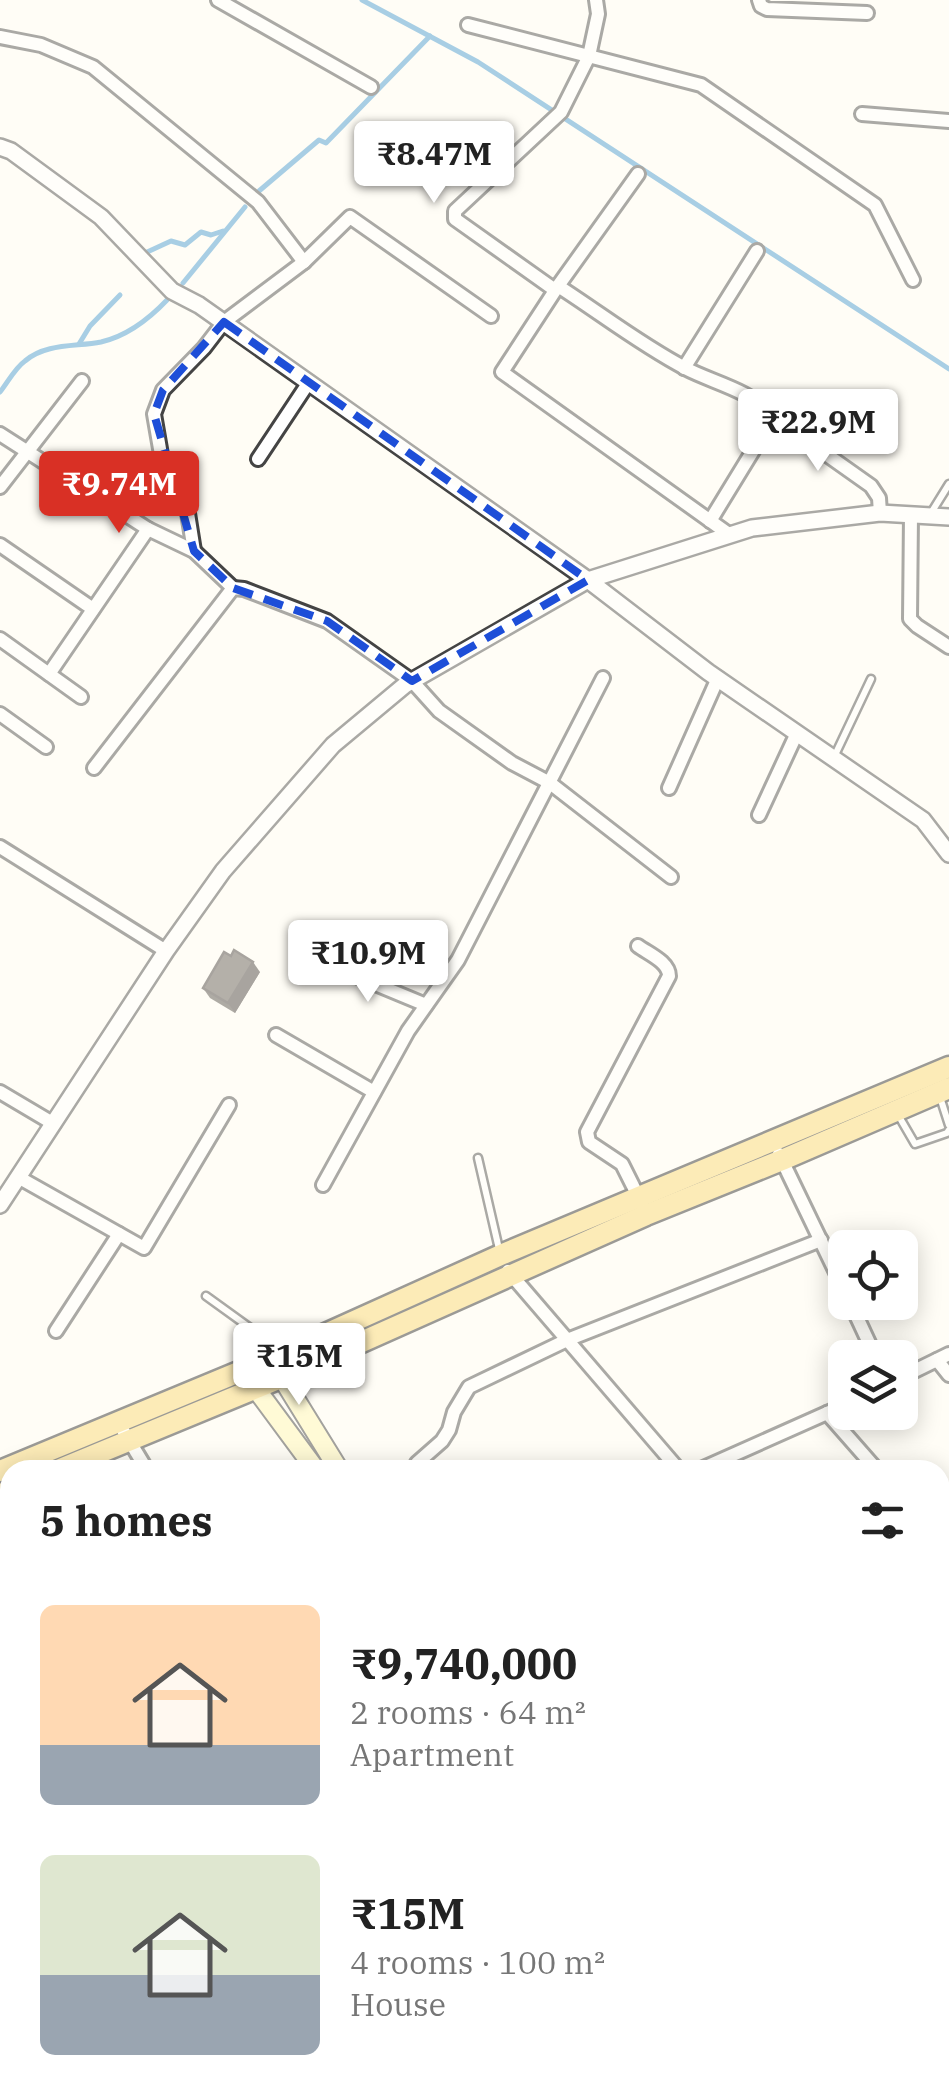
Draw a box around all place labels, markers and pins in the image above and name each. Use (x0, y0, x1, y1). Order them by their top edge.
pin: ₹8.47M (353, 121, 515, 206)
pin: ₹22.9M (737, 389, 899, 474)
pin: ₹9.74M (38, 451, 200, 536)
pin: ₹10.9M (287, 920, 449, 1005)
pin: ₹15M (240, 1323, 358, 1408)

